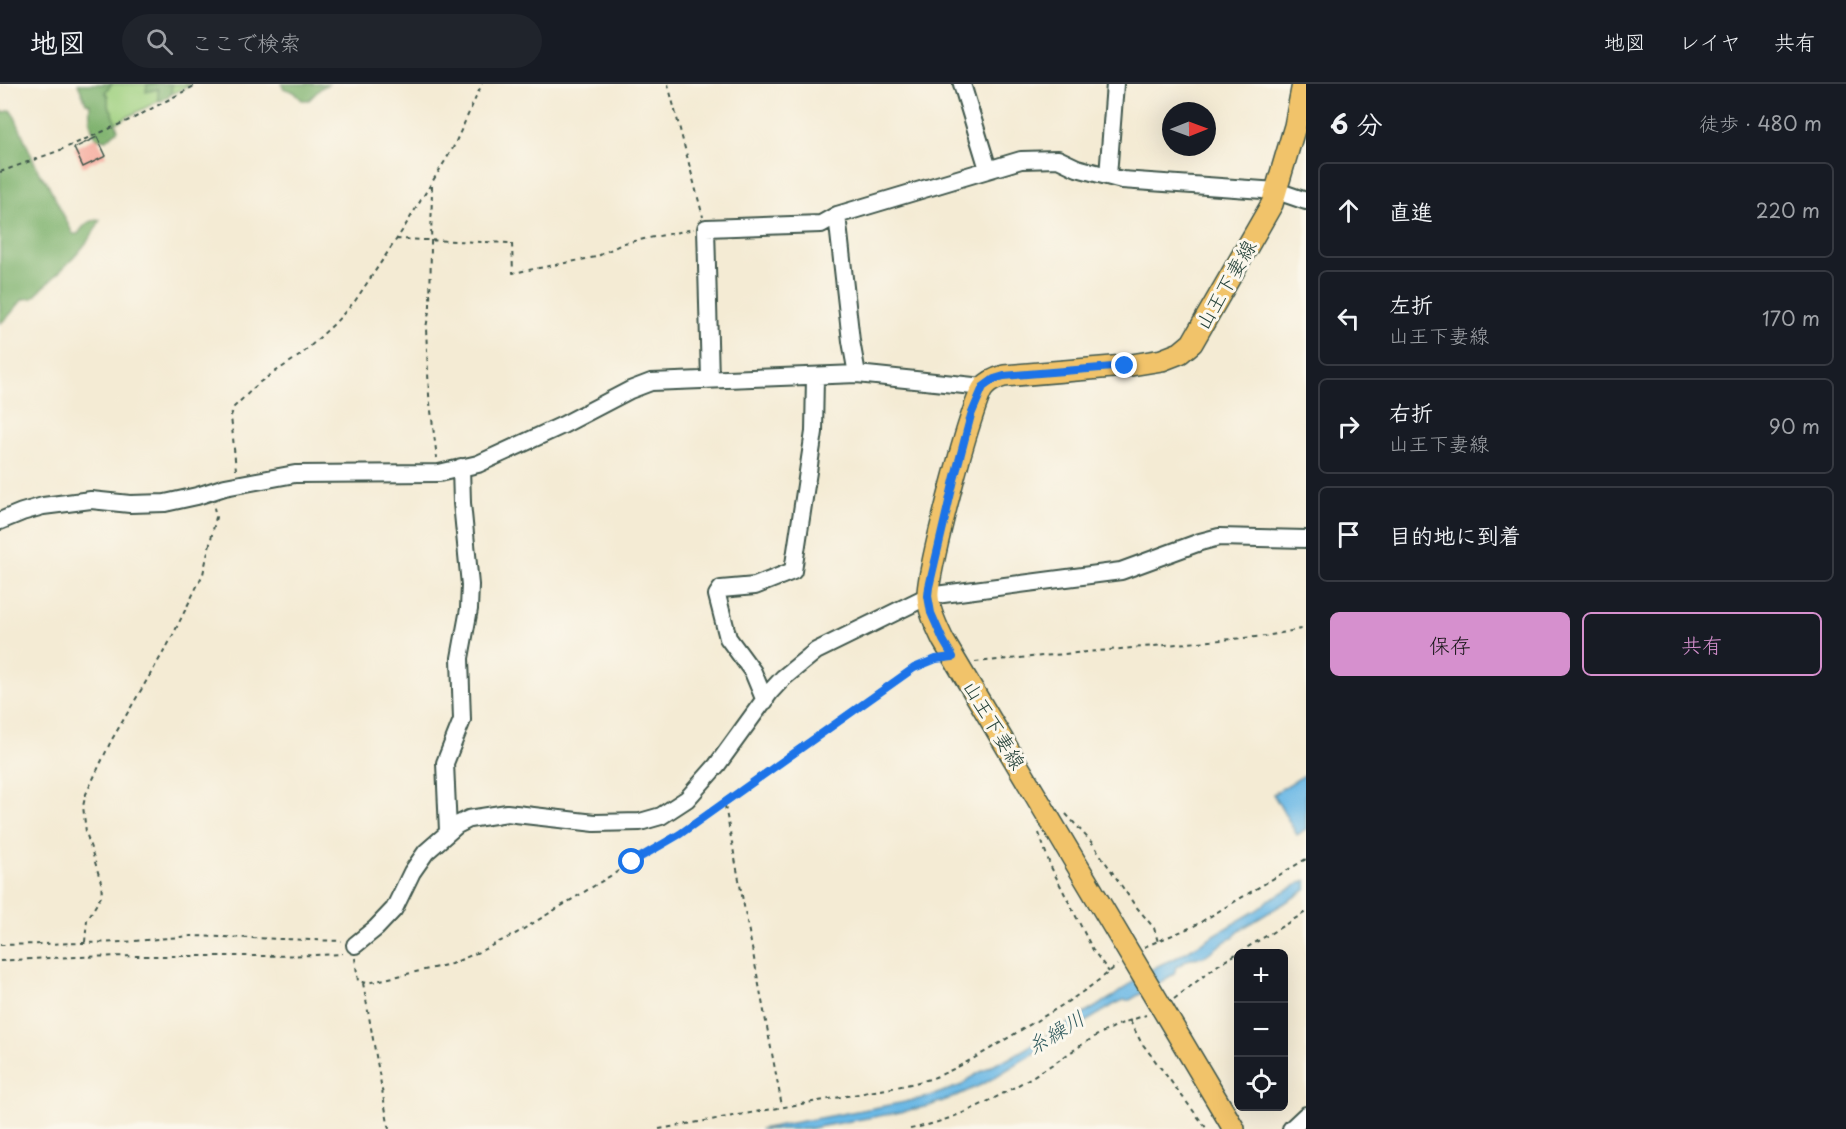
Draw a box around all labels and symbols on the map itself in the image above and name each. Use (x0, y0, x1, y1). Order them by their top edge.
north arrow (1162, 102, 1216, 156)
street label: 山王下妻線 (1187, 234, 1263, 335)
route end (1111, 352, 1137, 378)
street label: 山王下妻線 (956, 674, 1033, 775)
route start (618, 848, 644, 874)
water label: 糸繰川 (1020, 1001, 1090, 1061)

